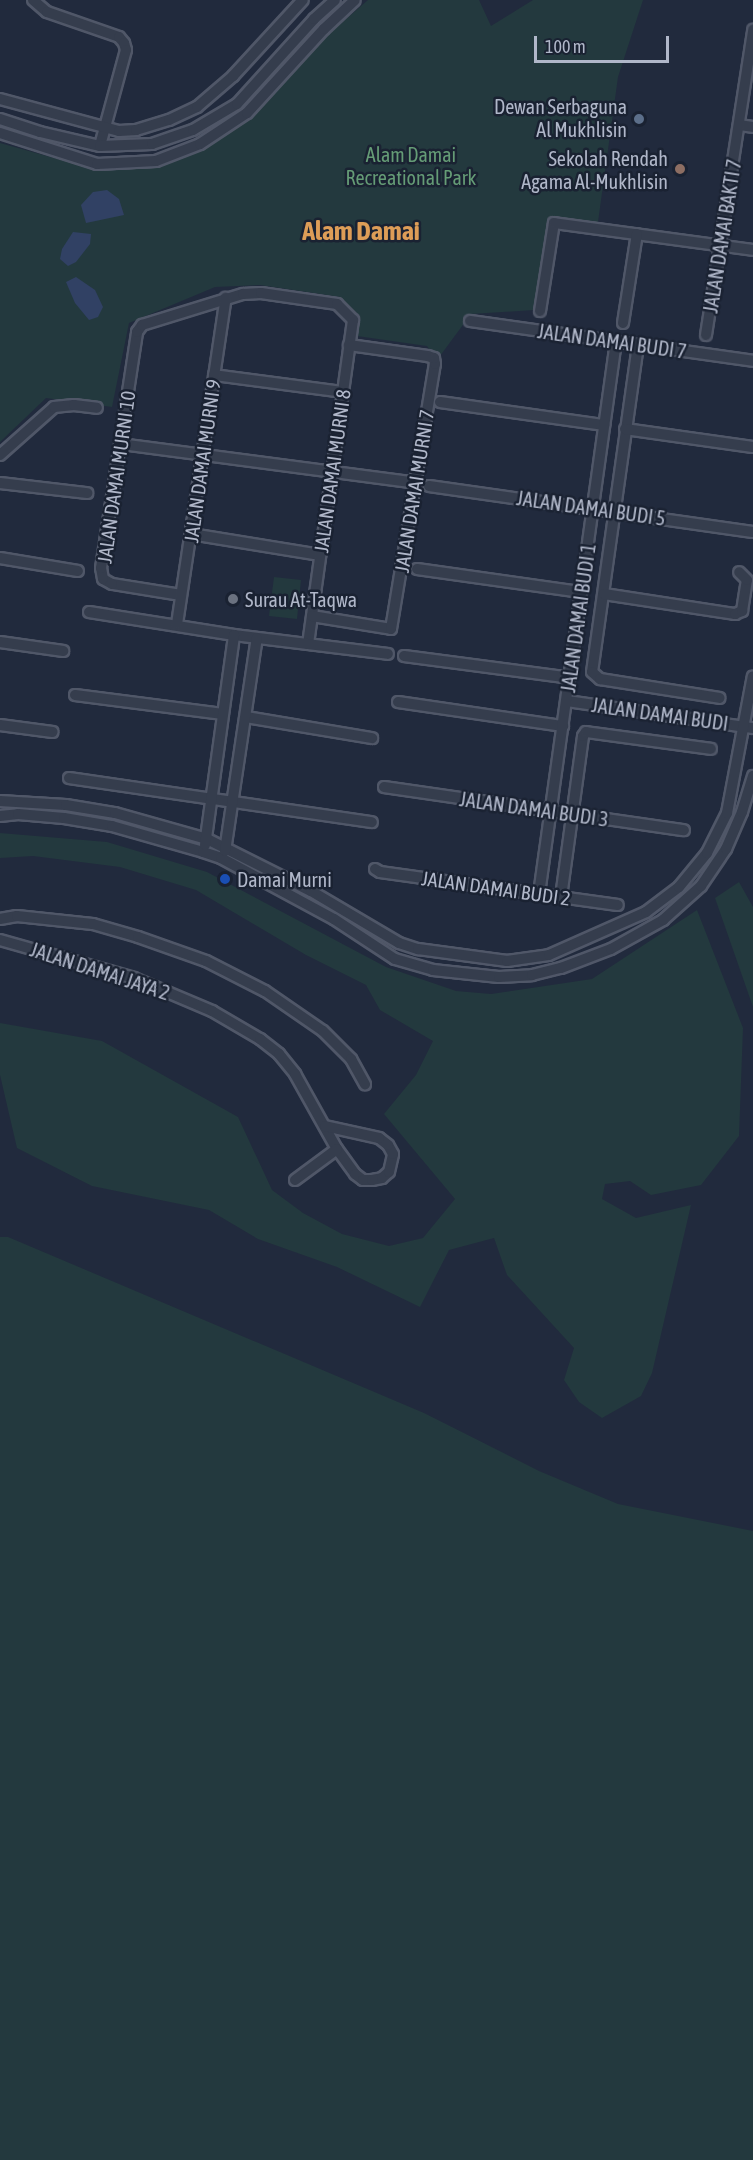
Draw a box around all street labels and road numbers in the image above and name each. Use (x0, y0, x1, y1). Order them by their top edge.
street label: JALAN DAMAI BAKTI 7 (698, 157, 746, 315)
street label: JALAN DAMAI BUDI 7 (536, 319, 688, 363)
street label: JALAN DAMAI MURNI 9 (179, 378, 225, 544)
street label: JALAN DAMAI MURNI 8 (309, 388, 355, 554)
street label: JALAN DAMAI MURNI 10 (92, 389, 140, 565)
street label: JALAN DAMAI MURNI 7 (389, 408, 439, 574)
street label: JALAN DAMAI BUDI 5 (515, 486, 667, 530)
street label: JALAN DAMAI BUDI 1 (556, 542, 600, 694)
street label: JALAN DAMAI BUDI (590, 693, 730, 735)
street label: JALAN DAMAI BUDI 3 (458, 787, 610, 831)
street label: JALAN DAMAI BUDI 2 (420, 866, 572, 910)
street label: JALAN DAMAI JAYA 2 (27, 937, 173, 1005)

